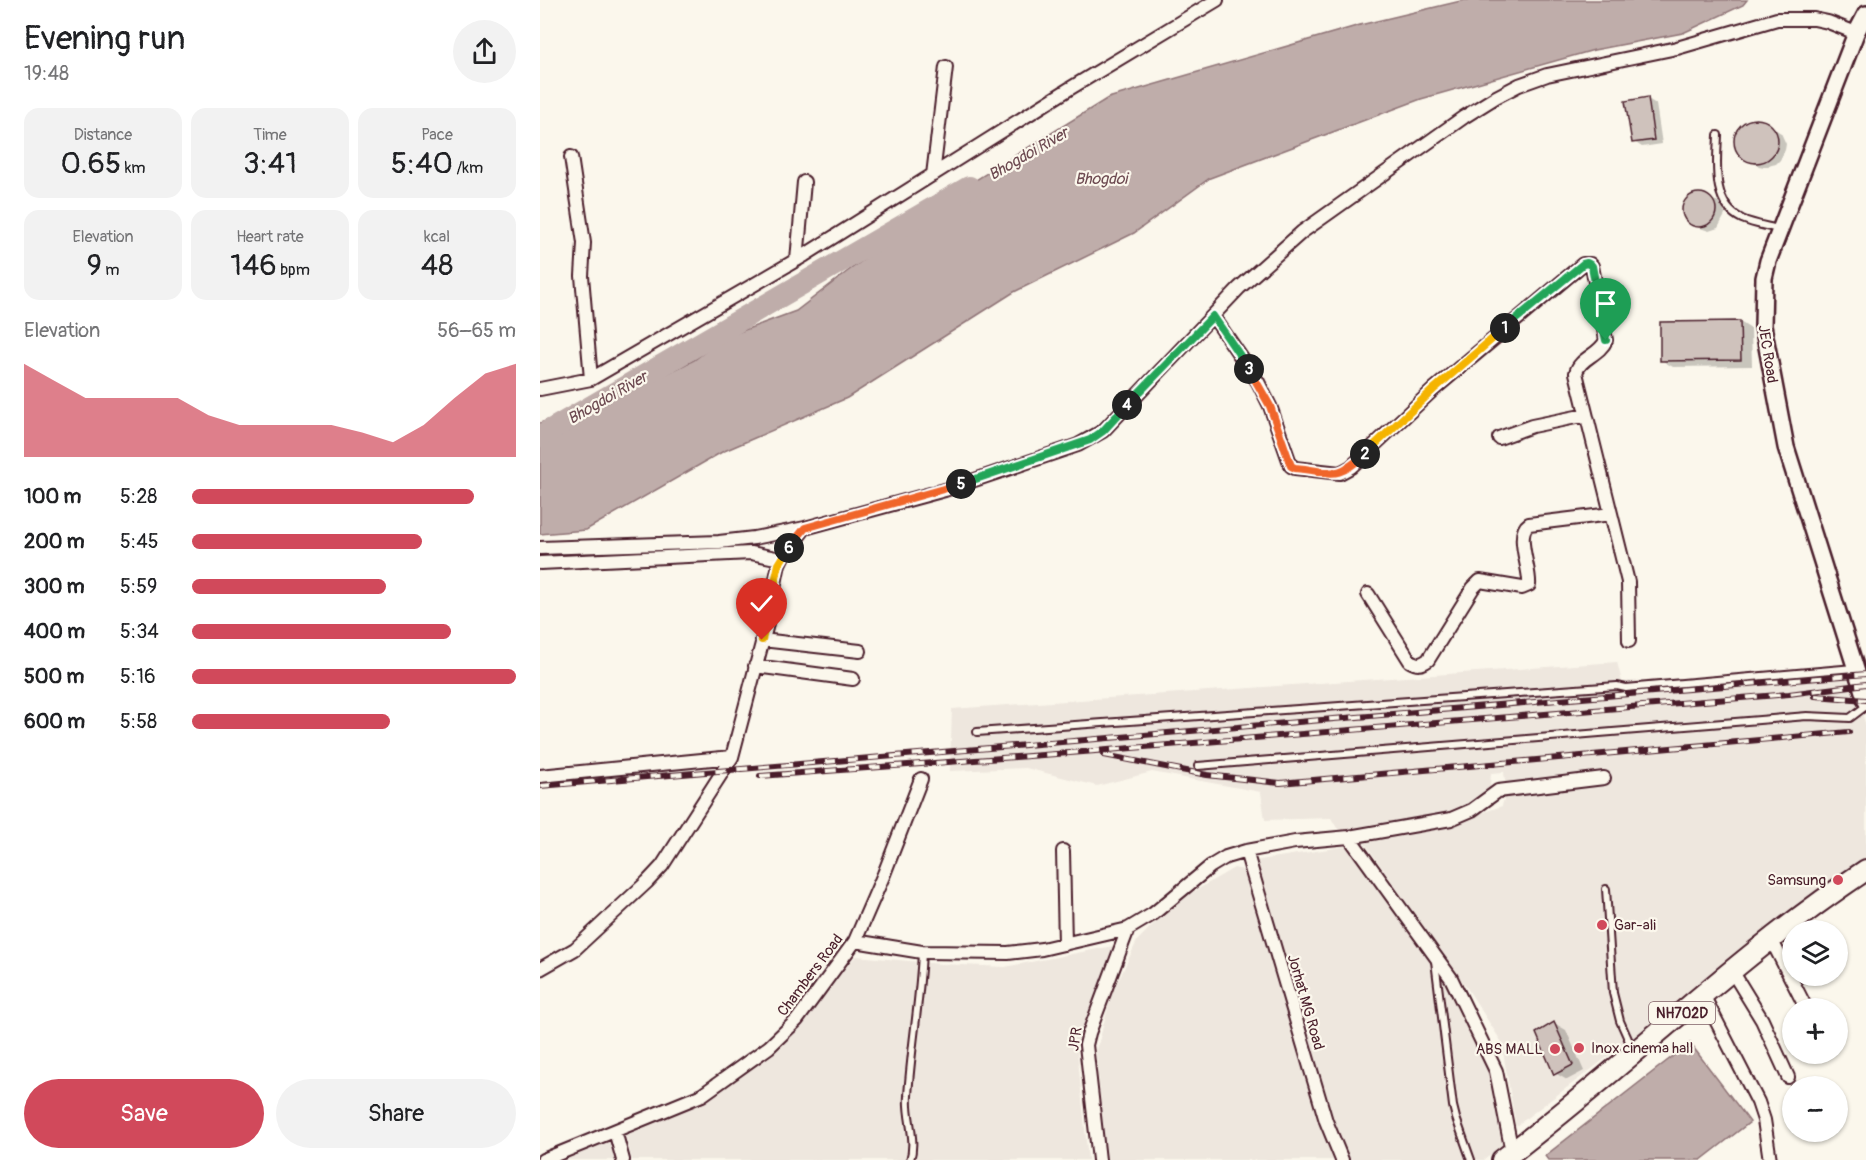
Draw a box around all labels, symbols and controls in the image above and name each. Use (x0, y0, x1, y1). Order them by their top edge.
text: Evening run (24, 18, 185, 59)
button: share (453, 20, 516, 83)
text: 19:48 (24, 61, 69, 86)
water label: Bhogdoi River (985, 122, 1074, 185)
text: Distance (74, 125, 132, 145)
text: Time (253, 125, 287, 145)
text: Pace (421, 125, 453, 145)
text: 0.65 (60, 145, 121, 182)
text: 3:41 (243, 145, 297, 182)
text: 5:40 (391, 145, 453, 182)
text: km (121, 158, 146, 178)
text: /km (453, 158, 483, 178)
water label: Bhogdoi (1075, 169, 1129, 189)
text: Elevation (73, 227, 133, 247)
text: Heart rate (236, 227, 304, 247)
text: kcal (424, 227, 450, 247)
text: 9 (86, 247, 102, 284)
text: 146 (230, 247, 277, 284)
text: 48 (421, 247, 453, 284)
text: m (102, 260, 120, 280)
text: bpm (277, 260, 310, 280)
pin (1580, 278, 1631, 340)
icon: arrive (1589, 287, 1622, 320)
pin: 1 (1490, 313, 1520, 343)
text: Elevation (24, 318, 100, 343)
text: 56–65 m (437, 318, 516, 343)
text: 1 (1502, 318, 1508, 338)
street label: JEC Road (1754, 324, 1781, 384)
pin: 3 (1234, 354, 1264, 384)
text: 3 (1245, 359, 1253, 379)
water label: Bhogdoi River (564, 366, 653, 429)
pin: 4 (1112, 390, 1142, 420)
text: 4 (1122, 395, 1132, 415)
pin: 2 (1350, 439, 1380, 469)
text: 2 (1361, 444, 1369, 464)
pin: 5 (946, 469, 976, 499)
text: 5 (957, 474, 965, 494)
text: 100 m (24, 484, 81, 509)
text: 5:28 (120, 484, 157, 509)
text: 200 m (24, 529, 85, 554)
text: 5:45 (120, 529, 159, 554)
pin: 6 (774, 533, 804, 563)
text: 6 (784, 538, 794, 558)
text: 300 m (24, 574, 85, 599)
text: 5:59 (120, 574, 157, 599)
pin (736, 578, 787, 640)
icon: check (745, 587, 778, 620)
text: 400 m (24, 619, 85, 644)
text: 5:34 (120, 619, 159, 644)
text: 500 m (24, 664, 84, 689)
text: 5:16 (120, 664, 156, 689)
text: 600 m (24, 709, 85, 734)
text: 5:58 (120, 709, 157, 734)
place label: Samsung (1767, 871, 1826, 890)
marker: Samsung (1831, 873, 1845, 887)
place label: Gar-ali (1614, 916, 1656, 935)
marker: Gar-ali (1595, 918, 1609, 932)
map controls (1782, 920, 1848, 1142)
button: layers (1782, 920, 1848, 986)
street label: Chambers Road (773, 931, 847, 1020)
street label: Jorhat MG Road (1283, 952, 1328, 1052)
button: + (1782, 998, 1848, 1064)
road number: NH702D (1649, 1002, 1715, 1024)
street label: JPR (1064, 1025, 1087, 1052)
place label: Inox cinema hall (1591, 1039, 1693, 1058)
place label: ABS MALL (1476, 1040, 1543, 1059)
marker: Inox cinema hall (1572, 1041, 1586, 1055)
marker: ABS MALL (1548, 1042, 1562, 1056)
button: − (1782, 1076, 1848, 1142)
button: Save (24, 1079, 264, 1148)
button: Share (276, 1079, 516, 1148)

